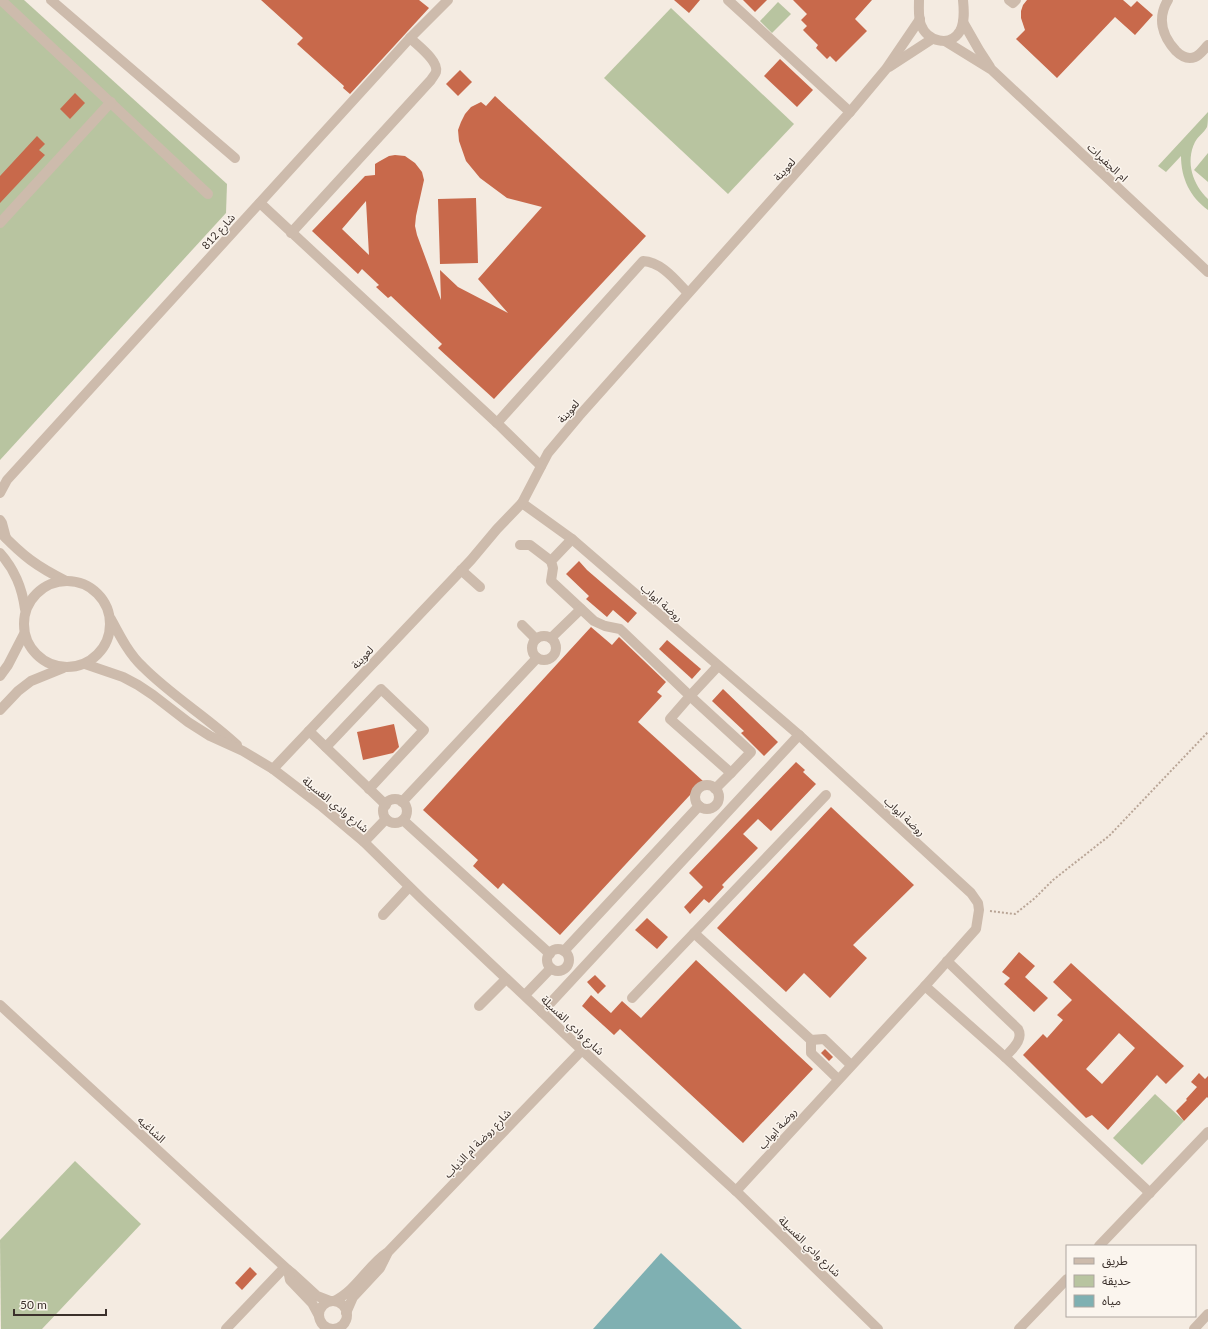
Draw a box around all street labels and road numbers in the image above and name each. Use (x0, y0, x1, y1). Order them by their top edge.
street label: ام الجفيرات (1084, 140, 1131, 185)
street label: لعوينة (770, 155, 798, 184)
street label: شارع 812 (199, 210, 239, 253)
street label: لعوينة (554, 397, 582, 426)
street label: روضة ابواب (638, 580, 686, 625)
street label: لعوينة (348, 643, 377, 672)
street label: شارع وادي الفسيلة (298, 773, 372, 838)
street label: روضة ابواب (881, 794, 928, 839)
street label: شارع وادي الفسيلة (536, 993, 607, 1060)
street label: روضة ابواب (755, 1105, 800, 1152)
street label: شارع روضة ام الذياب (441, 1106, 515, 1182)
street label: الشاغيه (135, 1113, 169, 1146)
street label: شارع وادي الفسيلة (774, 1213, 844, 1282)

